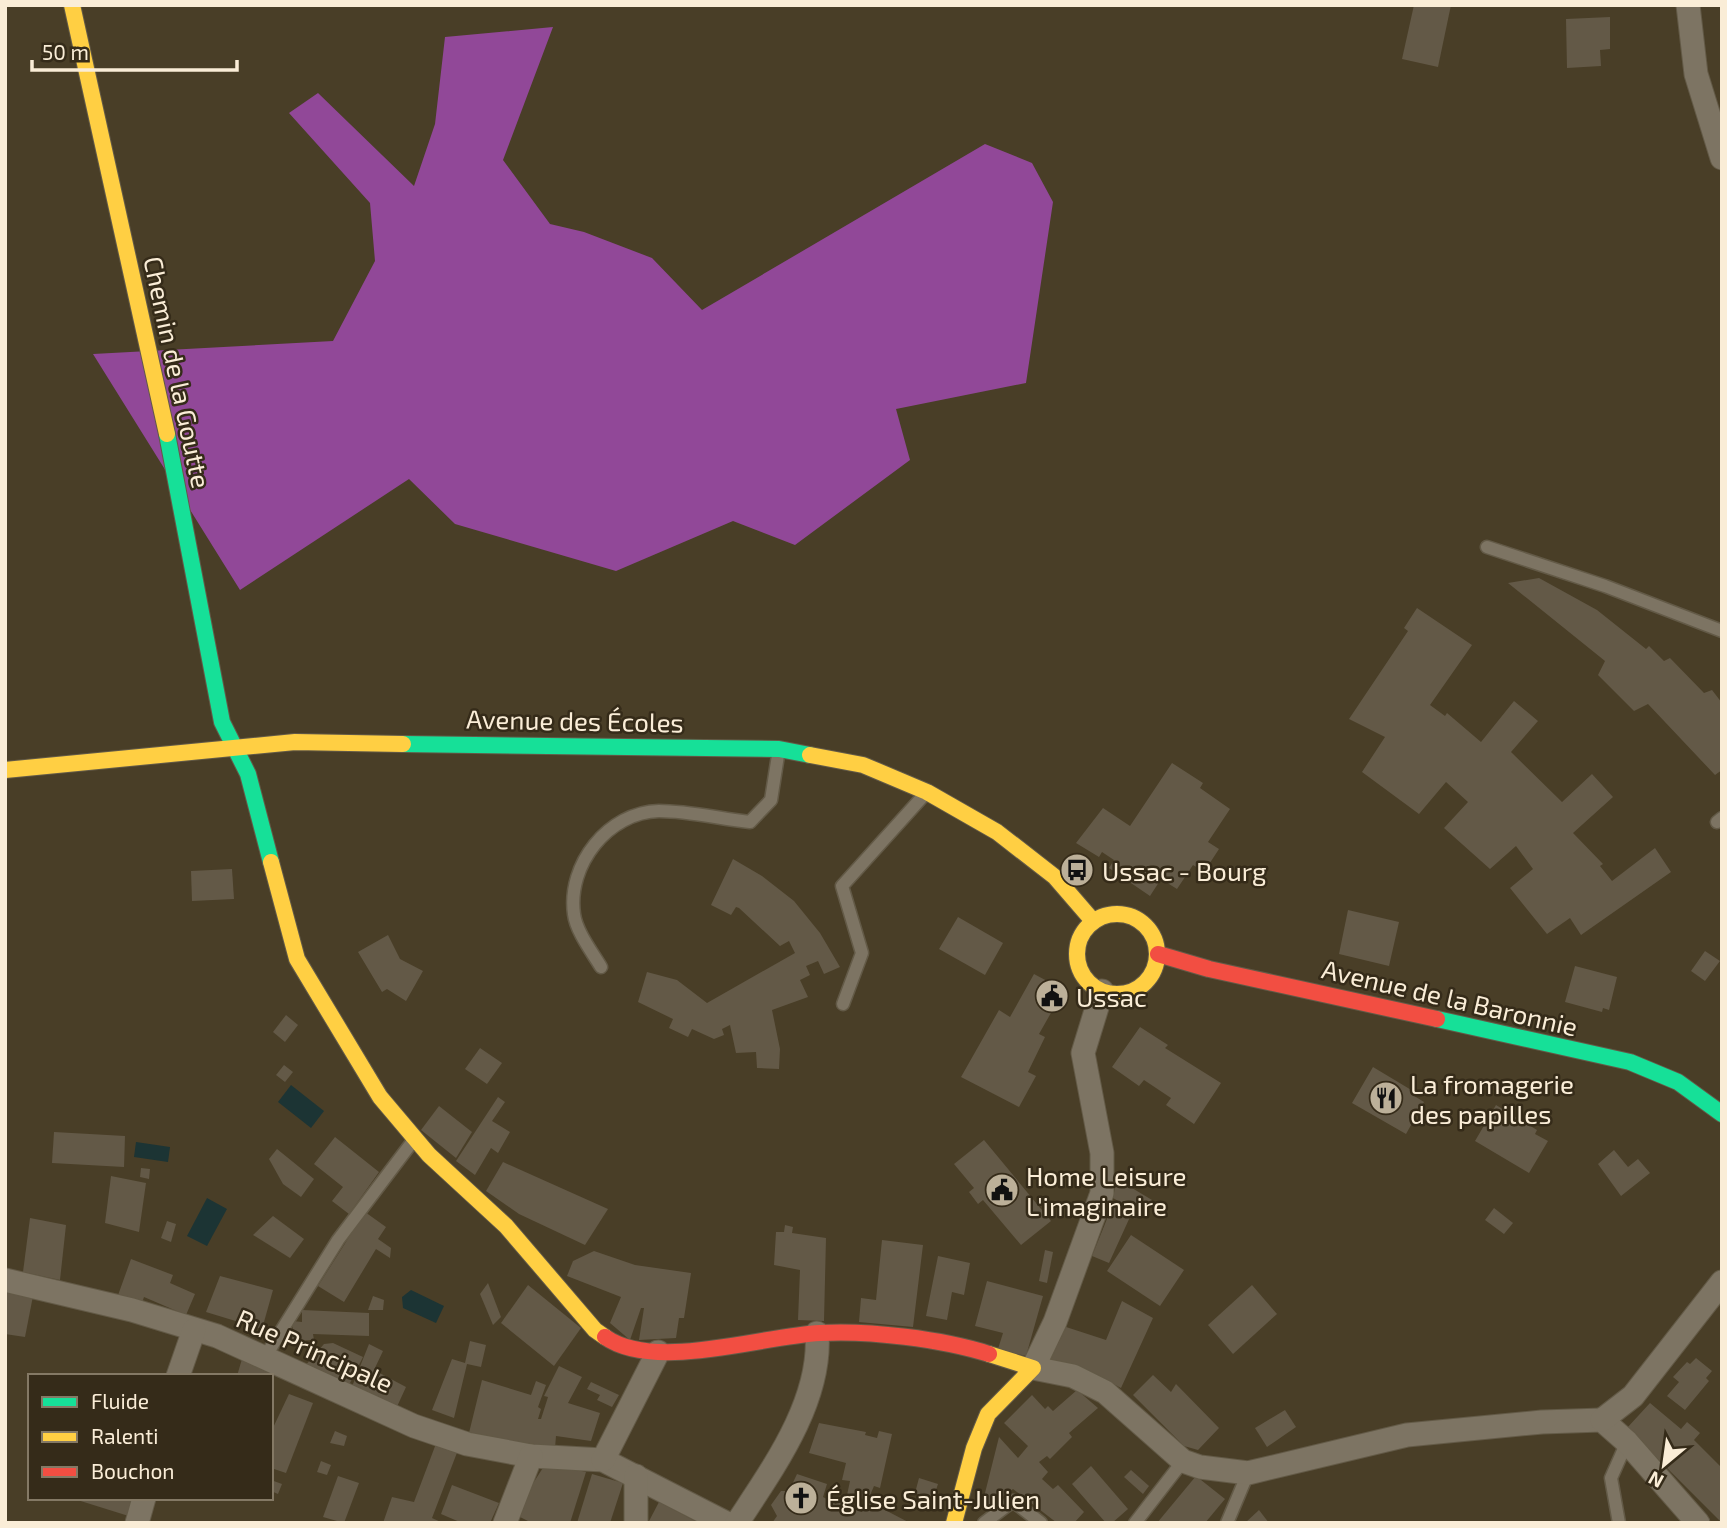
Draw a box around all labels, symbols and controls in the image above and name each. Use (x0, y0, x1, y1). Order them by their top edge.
scale bar (32, 28, 236, 72)
text: 50 m (42, 39, 89, 64)
street label: Chemin de la Goutte (138, 253, 218, 491)
street label: Avenue des Écoles (466, 703, 684, 737)
bus stop icon: Ussac - Bourg (1058, 851, 1096, 889)
place label: Ussac - Bourg (1102, 855, 1267, 886)
street label: Avenue de la Baronnie (1319, 953, 1581, 1041)
public building icon: Ussac (1033, 977, 1071, 1015)
place label: Ussac (1076, 981, 1147, 1012)
place label: La fromagerie des papilles (1410, 1068, 1574, 1129)
restaurant icon: La fromagerie des papilles (1367, 1079, 1405, 1117)
place label: Home Leisure L'imaginaire (1026, 1160, 1186, 1221)
public building icon: Home Leisure L'imaginaire (983, 1171, 1021, 1209)
street label: Rue Principale (232, 1302, 398, 1398)
legend (28, 1374, 273, 1500)
text: Fluide (91, 1388, 149, 1413)
text: Ralenti (91, 1423, 158, 1448)
north arrow (1629, 1430, 1699, 1500)
text: Bouchon (91, 1458, 175, 1483)
text: N (1644, 1467, 1667, 1494)
church icon: Église Saint-Julien (782, 1479, 820, 1517)
place label: Église Saint-Julien (826, 1483, 1040, 1514)

